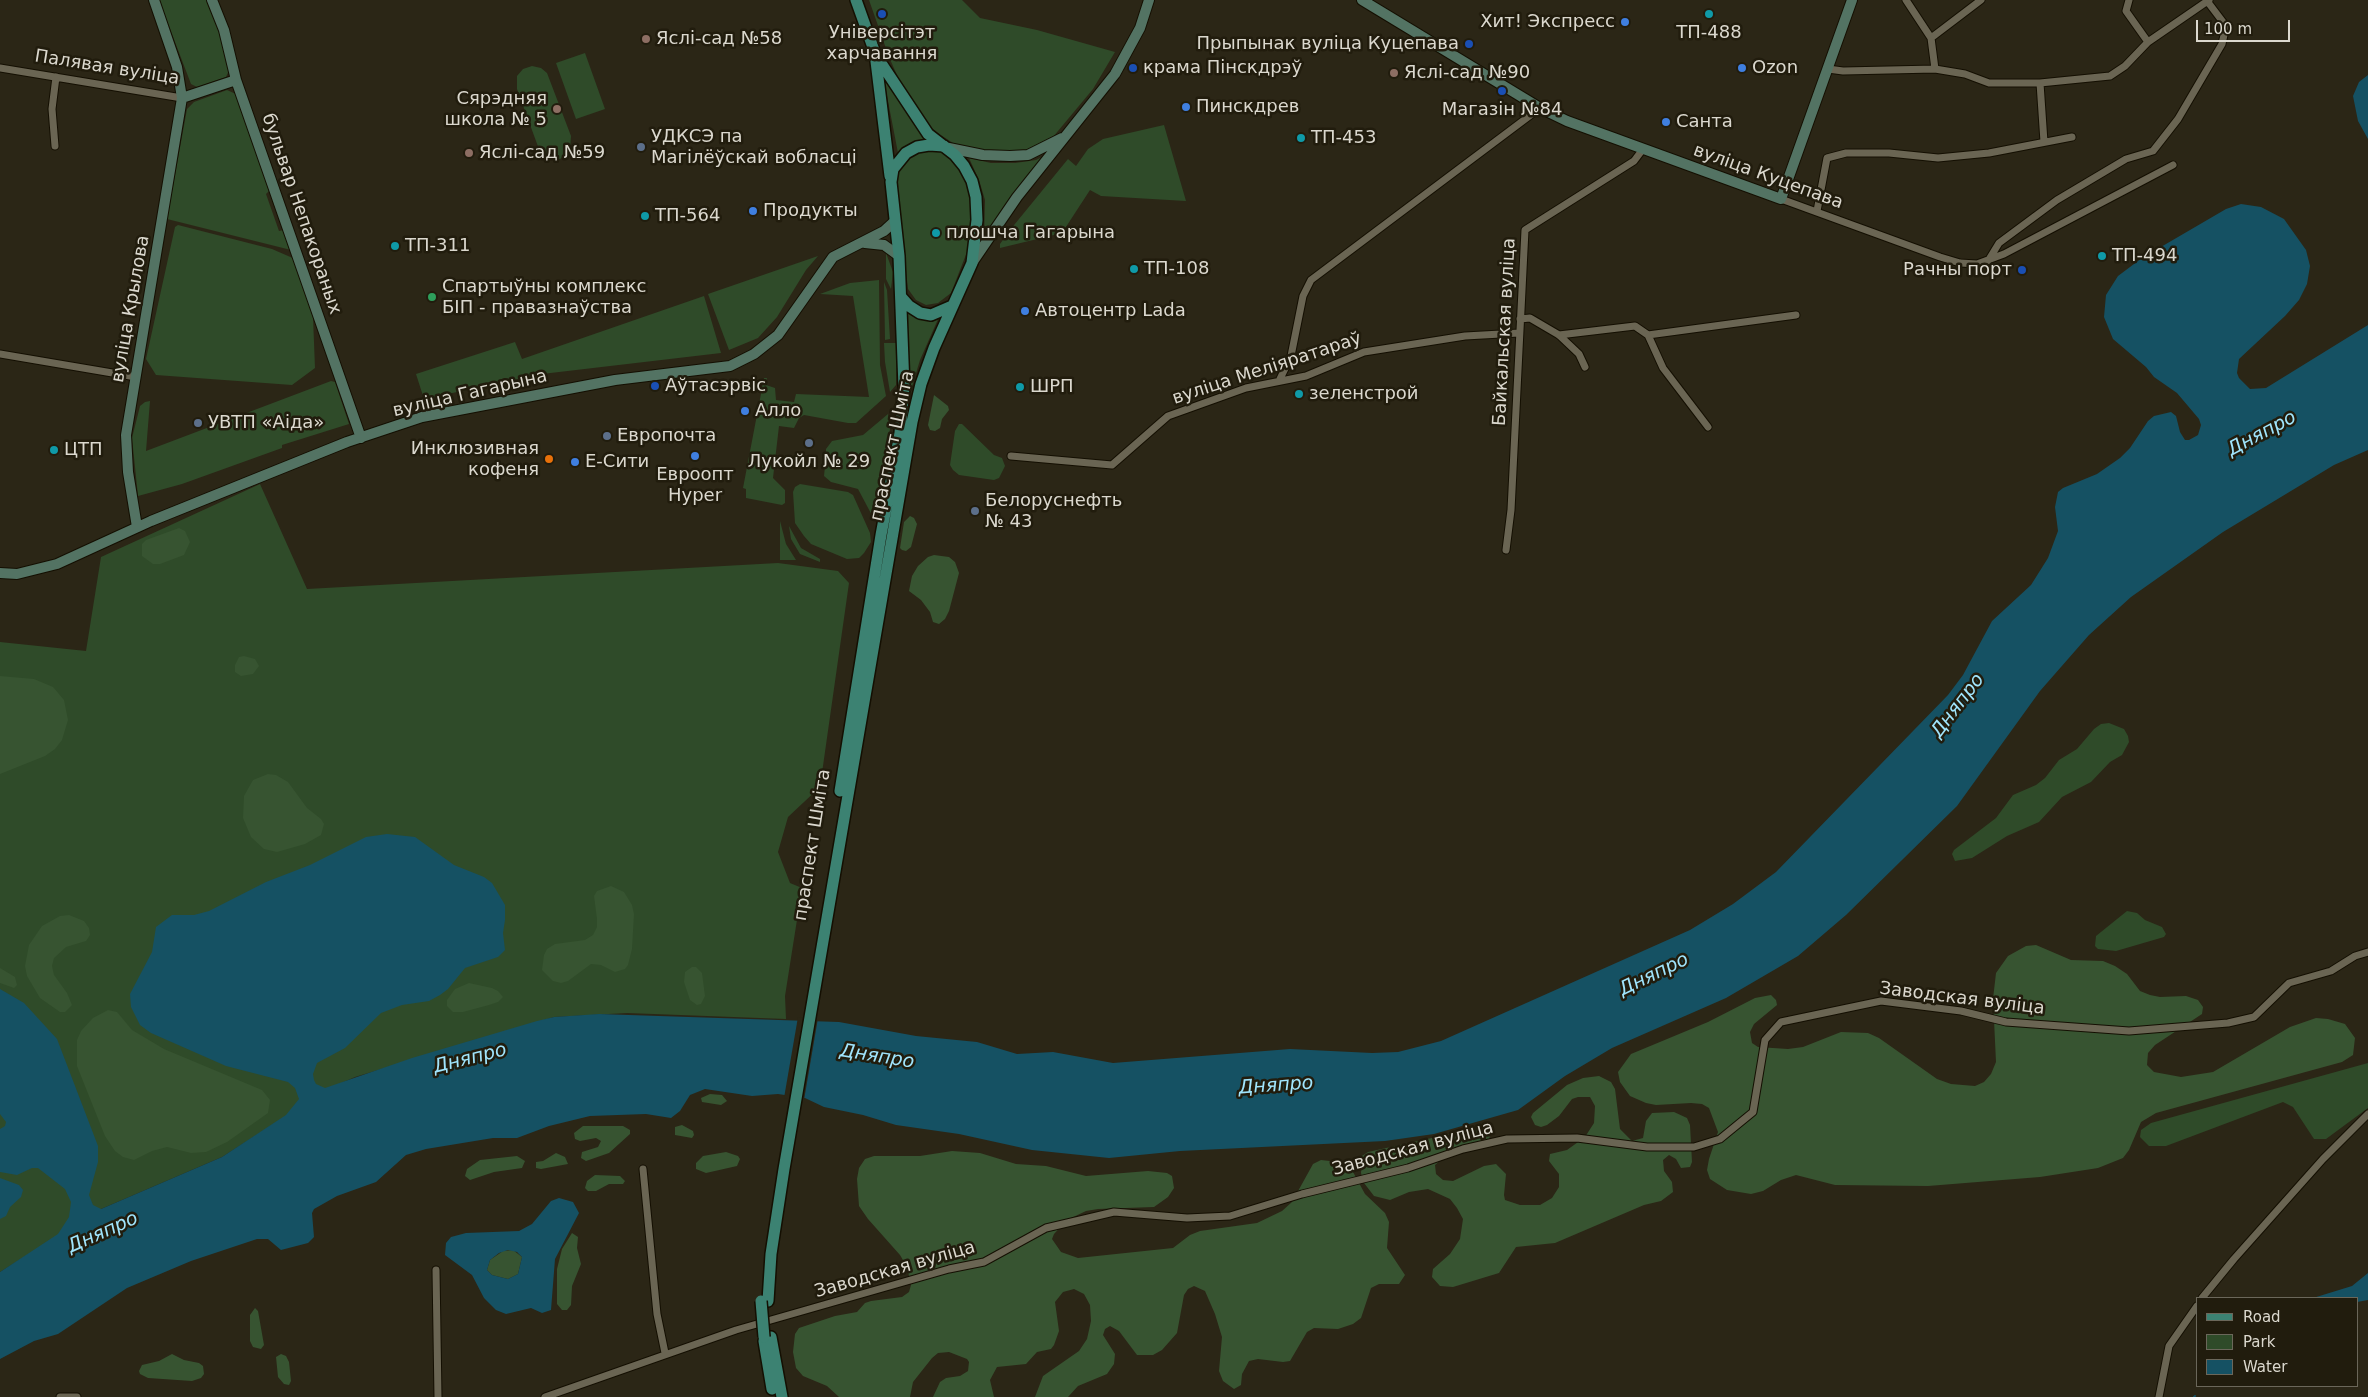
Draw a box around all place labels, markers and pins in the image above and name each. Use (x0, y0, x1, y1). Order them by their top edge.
marker: Універсітэт харчавання (876, 8, 888, 20)
marker: ТП-488 (1703, 8, 1715, 20)
place label: Хит! Экспресс (1480, 11, 1615, 33)
marker: Хит! Экспресс (1619, 16, 1631, 28)
place label: Універсітэт харчавання (827, 22, 937, 64)
place label: ТП-488 (1676, 22, 1742, 44)
place label: Яслі-сад №58 (656, 28, 782, 50)
marker: Яслі-сад №58 (640, 33, 652, 45)
place label: Прыпынак вуліца Куцепава (1196, 33, 1459, 55)
marker: Прыпынак вуліца Куцепава (1463, 38, 1475, 50)
place label: крама Пінскдрэў (1143, 57, 1302, 79)
place label: Ozon (1752, 57, 1798, 79)
marker: крама Пінскдрэў (1127, 62, 1139, 74)
place label: Яслі-сад №90 (1404, 62, 1530, 84)
marker: Ozon (1736, 62, 1748, 74)
marker: Яслі-сад №90 (1388, 67, 1400, 79)
marker: Магазін №84 (1496, 85, 1508, 97)
place label: Сярэдняя школа № 5 (444, 88, 547, 130)
place label: Пинскдрев (1196, 96, 1299, 118)
place label: Магазін №84 (1442, 99, 1562, 121)
marker: Пинскдрев (1180, 101, 1192, 113)
marker: Сярэдняя школа № 5 (551, 103, 563, 115)
place label: Санта (1676, 111, 1733, 133)
marker: Санта (1660, 116, 1672, 128)
place label: УДКСЭ па Магілёўскай вобласці (651, 126, 857, 168)
place label: ТП-453 (1311, 127, 1376, 149)
marker: ТП-453 (1295, 132, 1307, 144)
marker: УДКСЭ па Магілёўскай вобласці (635, 141, 647, 153)
place label: Яслі-сад №59 (479, 142, 605, 164)
marker: Яслі-сад №59 (463, 147, 475, 159)
place label: Продукты (763, 200, 858, 222)
place label: ТП-564 (655, 205, 720, 227)
marker: Продукты (747, 205, 759, 217)
marker: ТП-564 (639, 210, 651, 222)
place label: плошча Гагарына (946, 222, 1115, 244)
marker: плошча Гагарына (930, 227, 942, 239)
place label: ТП-311 (405, 235, 470, 257)
marker: ТП-311 (389, 240, 401, 252)
place label: ТП-494 (2112, 245, 2177, 267)
marker: ТП-494 (2096, 250, 2108, 262)
place label: ТП-108 (1144, 258, 1209, 280)
place label: Рачны порт (1903, 259, 2012, 281)
marker: ТП-108 (1128, 263, 1140, 275)
marker: Рачны порт (2016, 264, 2028, 276)
place label: Спартыўны комплекс БІП - правазнаўства (442, 276, 646, 318)
marker: Спартыўны комплекс БІП - правазнаўства (426, 291, 438, 303)
place label: Автоцентр Lada (1035, 300, 1186, 322)
marker: Автоцентр Lada (1019, 305, 1031, 317)
place label: Аўтасэрвіс (665, 375, 766, 397)
place label: ШРП (1030, 376, 1074, 398)
marker: Аўтасэрвіс (649, 380, 661, 392)
marker: ШРП (1014, 381, 1026, 393)
place label: зеленстрой (1309, 383, 1419, 405)
marker: зеленстрой (1293, 388, 1305, 400)
place label: Алло (755, 400, 801, 422)
marker: Алло (739, 405, 751, 417)
place label: УВТП «Аіда» (208, 412, 324, 434)
marker: УВТП «Аіда» (192, 417, 204, 429)
place label: Европочта (617, 425, 716, 447)
marker: Европочта (601, 430, 613, 442)
marker: Лукойл № 29 (803, 437, 815, 449)
place label: Инклюзивная кофеня (411, 438, 539, 480)
place label: ЦТП (64, 439, 103, 461)
marker: ЦТП (48, 444, 60, 456)
marker: Евроопт Hyper (689, 450, 701, 462)
place label: Е-Сити (585, 451, 649, 473)
place label: Лукойл № 29 (748, 451, 870, 473)
marker: Инклюзивная кофеня (543, 453, 555, 465)
marker: Е-Сити (569, 456, 581, 468)
place label: Евроопт Hyper (656, 464, 734, 506)
place label: Белоруснефть № 43 (985, 490, 1122, 532)
marker: Белоруснефть № 43 (969, 505, 981, 517)

